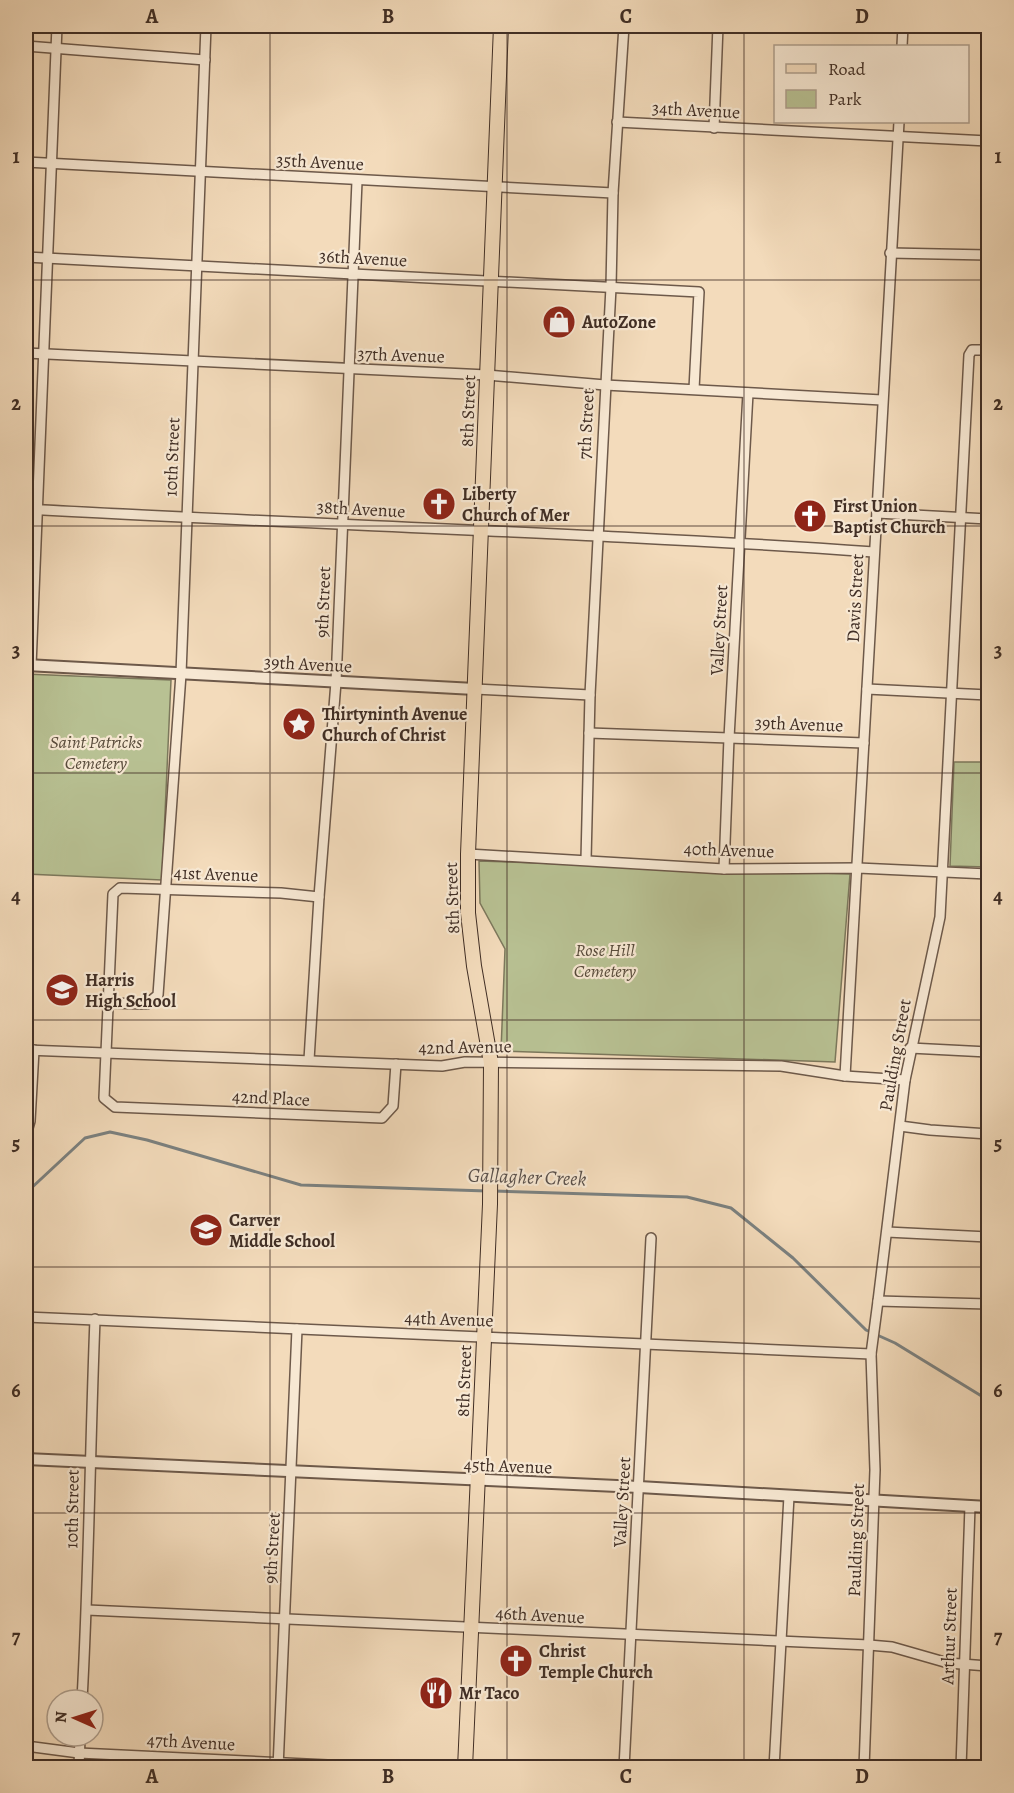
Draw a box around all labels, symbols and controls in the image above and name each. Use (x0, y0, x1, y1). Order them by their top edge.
text: A (145, 3, 159, 30)
text: B (382, 3, 394, 30)
text: C (620, 3, 632, 30)
text: D (855, 3, 869, 30)
legend (774, 45, 969, 123)
text: Road (828, 57, 866, 81)
text: Park (828, 87, 862, 111)
street label: 34th Avenue (651, 96, 741, 124)
text: 1 (12, 143, 20, 170)
text: 1 (994, 143, 1002, 170)
street label: 35th Avenue (275, 148, 365, 176)
street label: 36th Avenue (318, 244, 408, 272)
shop icon: AutoZone (541, 304, 577, 340)
place label: AutoZone (581, 310, 656, 334)
street label: 37th Avenue (357, 341, 445, 369)
street label: 8th Street (455, 374, 481, 447)
street label: 7th Street (572, 388, 600, 460)
text: 2 (11, 390, 21, 417)
text: 2 (993, 390, 1003, 417)
street label: 10th Street (159, 417, 185, 497)
place label: Liberty Church of Mer (462, 482, 570, 527)
church icon: Liberty Church of Mer (421, 486, 457, 522)
place label: First Union Baptist Church (833, 494, 946, 539)
street label: 38th Avenue (316, 495, 406, 523)
church icon: First Union Baptist Church (792, 498, 828, 534)
street label: Davis Street (841, 553, 869, 643)
street label: 9th Street (310, 566, 336, 638)
street label: Valley Street (705, 584, 733, 677)
text: 3 (12, 637, 20, 664)
text: 3 (994, 637, 1002, 664)
street label: 39th Avenue (263, 650, 353, 678)
place label: Thirtyninth Avenue Church of Christ (322, 702, 467, 747)
place icon: Thirtyninth Avenue Church of Christ (281, 706, 317, 742)
street label: 39th Avenue (754, 710, 844, 738)
park label: Saint Patricks Cemetery (50, 730, 142, 775)
street label: 40th Avenue (683, 836, 775, 864)
street label: 41st Avenue (173, 861, 259, 887)
street label: 8th Street (439, 861, 465, 934)
text: 4 (11, 883, 21, 910)
text: 4 (993, 883, 1003, 910)
park label: Rose Hill Cemetery (574, 938, 636, 983)
place label: Harris High School (85, 968, 176, 1013)
school or university icon: Harris High School (44, 972, 80, 1008)
street label: Paulding Street (873, 997, 917, 1113)
street label: 42nd Avenue (418, 1034, 512, 1060)
street label: 42nd Place (231, 1084, 311, 1112)
text: 5 (12, 1130, 20, 1157)
text: 5 (994, 1130, 1002, 1157)
water label: Gallagher Creek (467, 1161, 587, 1193)
place label: Carver Middle School (229, 1208, 335, 1253)
school or university icon: Carver Middle School (188, 1212, 224, 1248)
street label: 44th Avenue (404, 1305, 494, 1333)
street label: 8th Street (451, 1344, 477, 1417)
text: 6 (11, 1377, 21, 1404)
text: 6 (993, 1377, 1003, 1404)
street label: 45th Avenue (463, 1452, 553, 1480)
street label: Valley Street (608, 1456, 636, 1549)
street label: 10th Street (59, 1469, 85, 1549)
street label: Paulding Street (842, 1483, 870, 1597)
street label: 9th Street (258, 1512, 286, 1584)
street label: Arthur Street (935, 1587, 963, 1686)
street label: 46th Avenue (495, 1601, 585, 1629)
text: 7 (12, 1623, 21, 1650)
text: 7 (994, 1623, 1003, 1650)
place label: Christ Temple Church (539, 1639, 653, 1684)
church icon: Christ Temple Church (498, 1643, 534, 1679)
restaurant icon: Mr Taco (418, 1675, 454, 1711)
place label: Mr Taco (459, 1681, 520, 1705)
north arrow (45, 1688, 105, 1748)
text: N (50, 1711, 72, 1724)
street label: 47th Avenue (146, 1728, 236, 1756)
text: A (145, 1763, 159, 1790)
text: B (382, 1763, 394, 1790)
text: C (620, 1763, 632, 1790)
text: D (855, 1763, 869, 1790)

